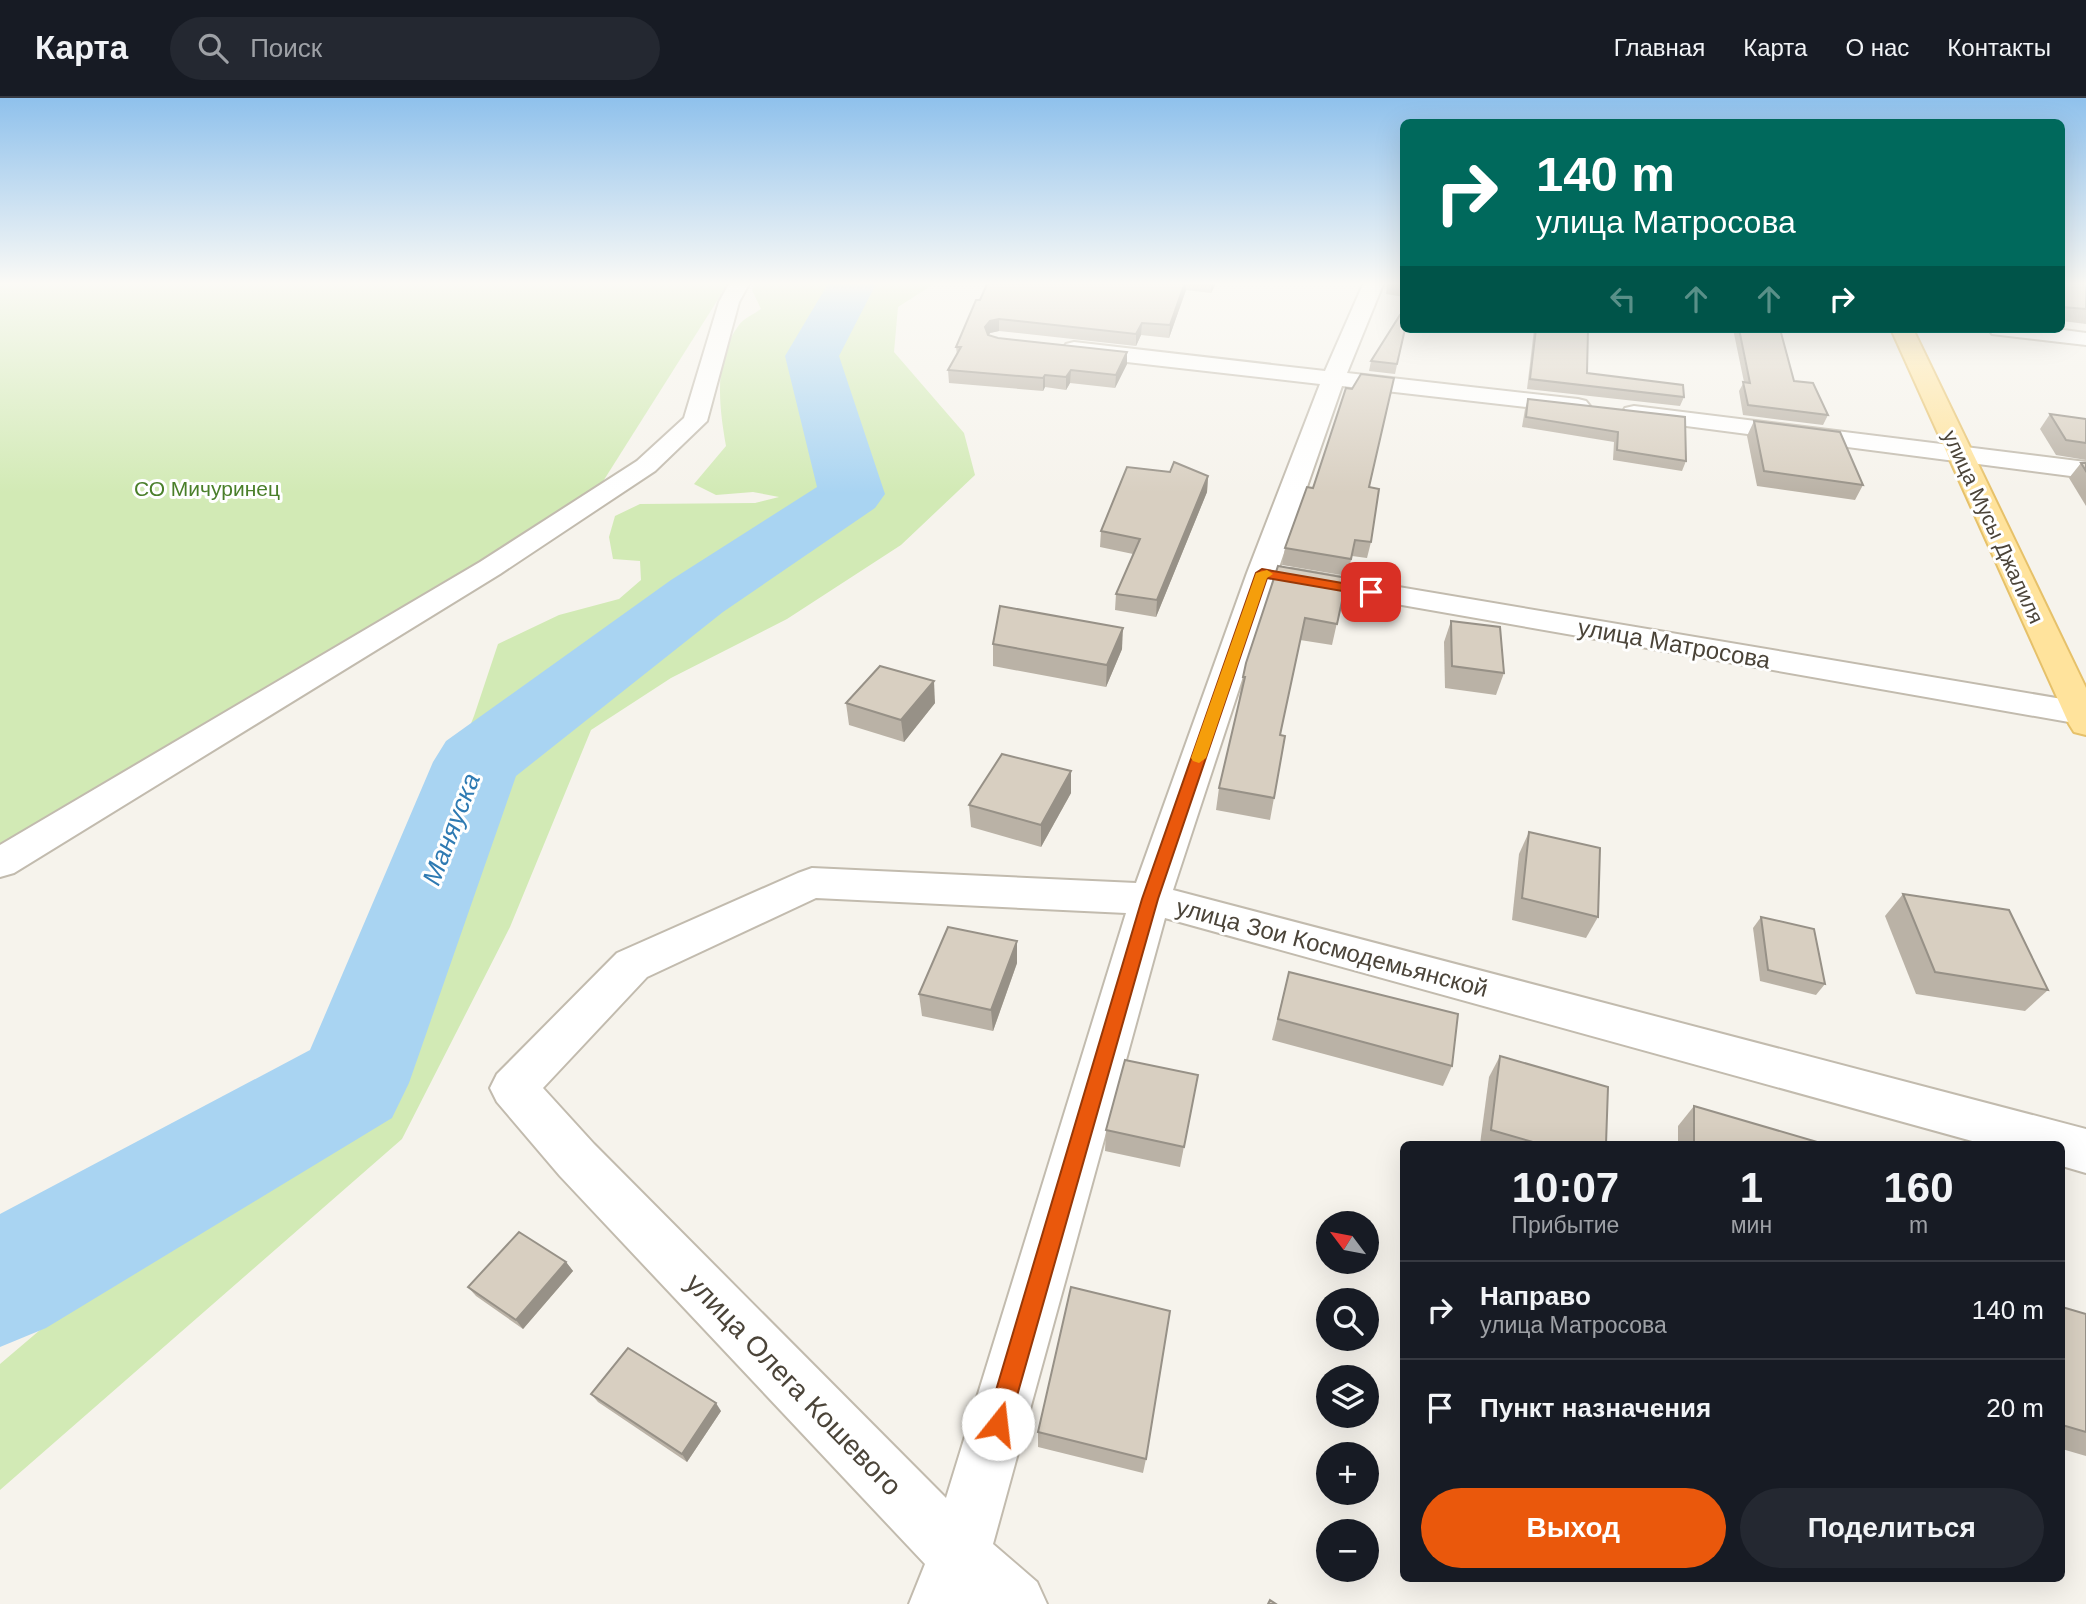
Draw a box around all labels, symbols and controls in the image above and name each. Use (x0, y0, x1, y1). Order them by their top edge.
search box (170, 17, 660, 80)
text: Карта (35, 29, 128, 66)
icon: search (194, 29, 232, 67)
text: Поиск (250, 33, 322, 63)
text: Главная (1614, 34, 1705, 61)
text: Карта (1743, 34, 1807, 61)
text: О нас (1845, 34, 1909, 61)
text: Контакты (1947, 34, 2051, 61)
icon: right (1421, 147, 1512, 238)
text: 140 m (1536, 147, 1675, 201)
text: улица Матросова (1536, 204, 1796, 240)
icon: left (1604, 280, 1642, 318)
icon: ahead (1677, 280, 1715, 318)
icon: ahead (1750, 280, 1788, 318)
icon: right (1823, 280, 1861, 318)
street label: улица Мусы Джалиля (1939, 427, 2048, 627)
park label: СО Мичуринец (134, 477, 280, 500)
pin (1341, 562, 1401, 622)
icon: arrive (1352, 573, 1390, 611)
street label: улица Матросова (1576, 613, 1773, 674)
water label: Маняуска (416, 769, 486, 889)
street label: улица Зои Космодемьянской (1173, 893, 1491, 1002)
text: 10:07 (1512, 1164, 1619, 1211)
text: 1 (1740, 1164, 1763, 1211)
text: 160 (1884, 1164, 1954, 1211)
north arrow (1316, 1211, 1379, 1274)
map controls (1316, 1211, 1379, 1582)
text: Прибытие (1511, 1212, 1619, 1238)
text: мин (1731, 1212, 1772, 1238)
text: m (1909, 1212, 1928, 1238)
street label: улица Олега Кошевого (680, 1267, 908, 1502)
text: Направо (1480, 1281, 1591, 1311)
button: search (1316, 1288, 1379, 1351)
icon: right (1421, 1291, 1459, 1329)
text: 140 m (1972, 1295, 2044, 1325)
text: улица Матросова (1480, 1312, 1667, 1338)
button: layers (1316, 1365, 1379, 1428)
position arrow (961, 1387, 1035, 1461)
icon: arrive (1421, 1389, 1459, 1427)
text: Пункт назначения (1480, 1393, 1711, 1423)
text: 20 m (1986, 1393, 2044, 1423)
button: + (1316, 1442, 1379, 1505)
button: Выход (1421, 1488, 1726, 1568)
button: Поделиться (1740, 1488, 2044, 1568)
button: − (1316, 1519, 1379, 1582)

